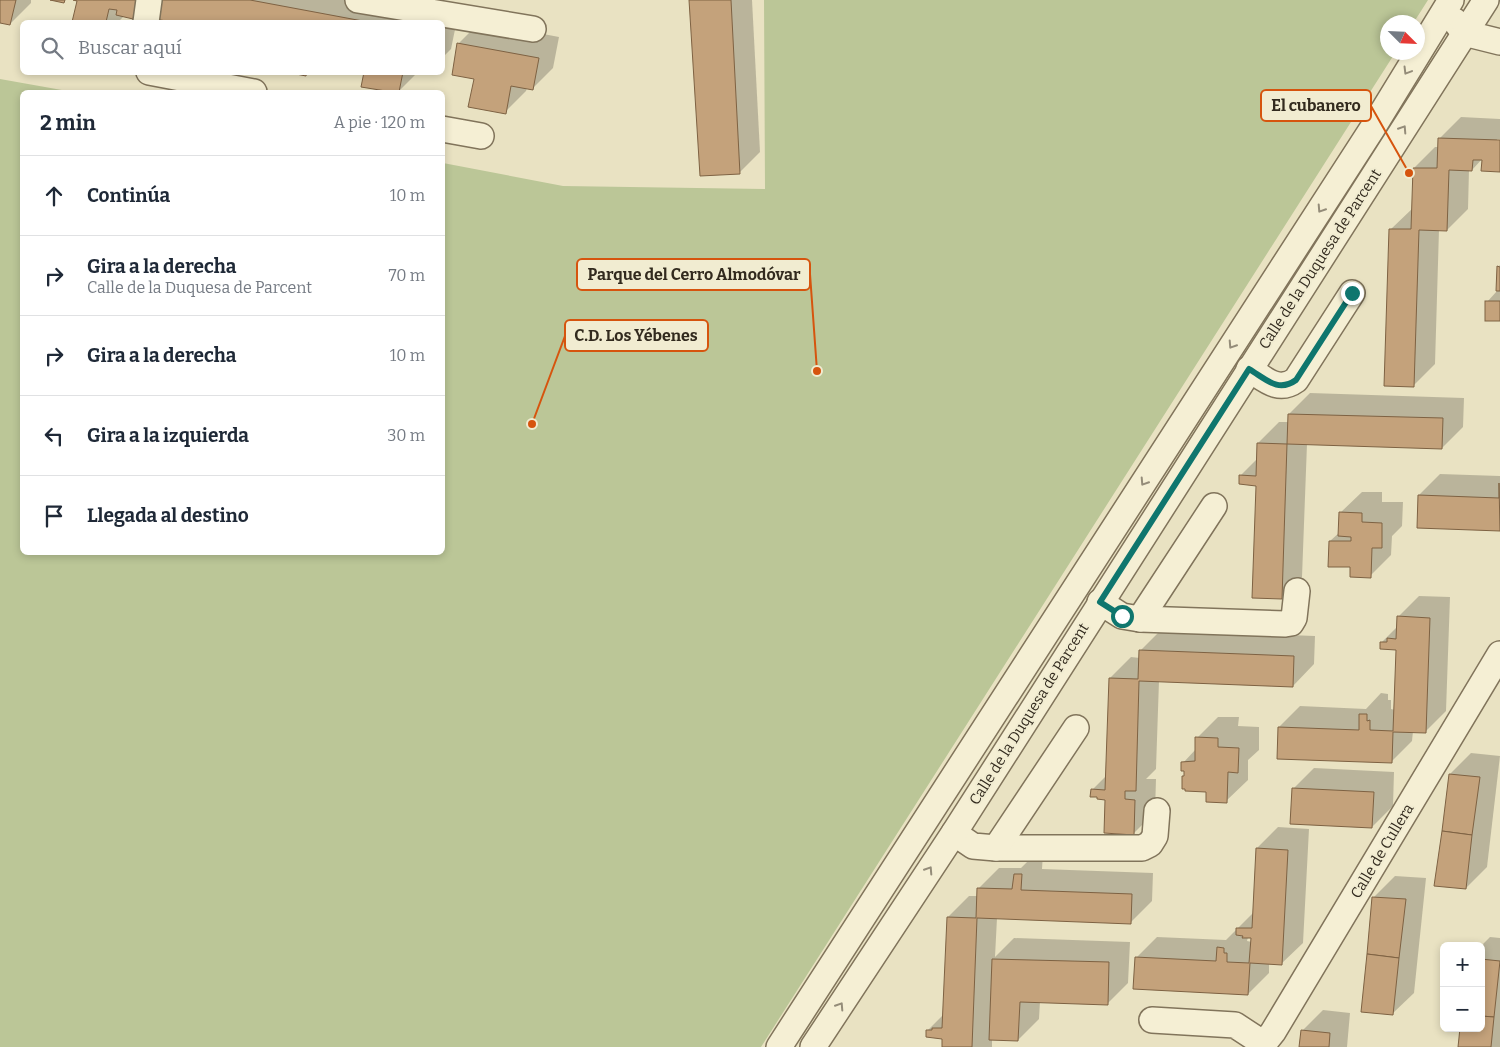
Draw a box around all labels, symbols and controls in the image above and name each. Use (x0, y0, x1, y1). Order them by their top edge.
north arrow (1380, 15, 1425, 60)
search box (20, 20, 445, 75)
icon: search (38, 34, 66, 62)
text: Buscar aquí (78, 36, 182, 59)
one-way arrow (1404, 66, 1414, 75)
callout: El cubanero (1261, 90, 1371, 121)
text: El cubanero (1271, 96, 1361, 115)
text: 2 min (40, 110, 96, 136)
text: A pie · 120 m (334, 113, 425, 132)
one-way arrow (1397, 126, 1406, 135)
street label: Calle de la Duquesa de Parcent (1255, 165, 1385, 352)
icon: ahead (40, 182, 68, 210)
text: Continúa (87, 184, 170, 207)
text: 10 m (390, 186, 425, 205)
one-way arrow (1317, 203, 1327, 212)
text: Gira a la derecha (87, 255, 236, 278)
callout: Parque del Cerro Almodóvar (577, 259, 810, 290)
icon: right (40, 262, 68, 290)
text: Parque del Cerro Almodóvar (588, 265, 801, 284)
text: 70 m (389, 266, 425, 285)
text: Calle de la Duquesa de Parcent (87, 278, 312, 297)
route end (1341, 282, 1364, 305)
callout: C.D. Los Yébenes (565, 320, 708, 351)
text: C.D. Los Yébenes (574, 326, 698, 345)
one-way arrow (1229, 340, 1239, 349)
icon: right (40, 342, 68, 370)
text: Gira a la derecha (87, 344, 236, 367)
text: 10 m (390, 346, 425, 365)
icon: left (40, 422, 68, 450)
text: Gira a la izquierda (87, 424, 249, 447)
text: 30 m (387, 426, 425, 445)
one-way arrow (1141, 476, 1150, 485)
icon: arrive (40, 502, 68, 530)
text: Llegada al destino (87, 504, 249, 527)
route start (1111, 605, 1134, 628)
street label: Calle de la Duquesa de Parcent (965, 619, 1093, 808)
street label: Calle de Cullera (1347, 800, 1417, 902)
one-way arrow (923, 867, 932, 876)
map controls (1440, 942, 1485, 1032)
button: + (1440, 942, 1485, 987)
button: − (1440, 987, 1485, 1032)
one-way arrow (833, 1003, 843, 1012)

